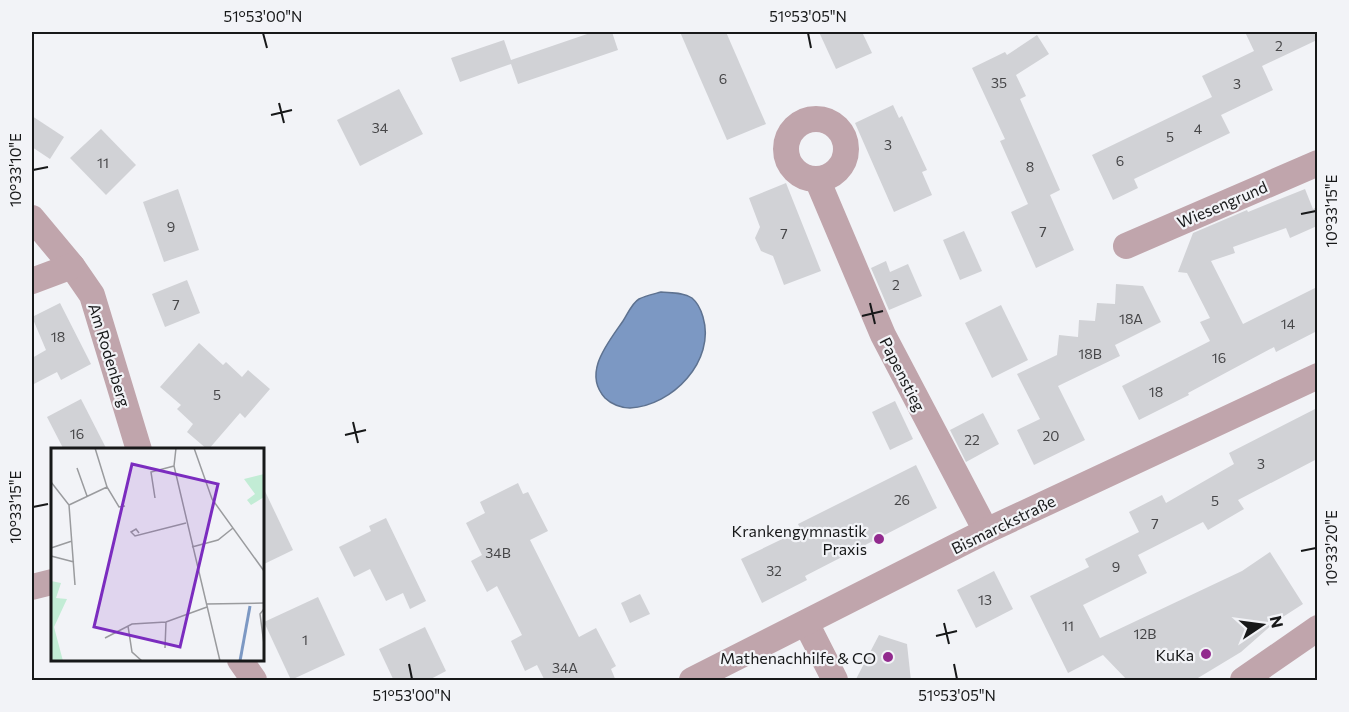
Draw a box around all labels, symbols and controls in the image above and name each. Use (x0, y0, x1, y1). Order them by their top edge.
text: 51°53'00"N (224, 7, 302, 25)
text: 51°53'05"N (769, 7, 847, 25)
house number: 2 (1275, 37, 1283, 54)
house number: 6 (719, 70, 727, 87)
house number: 35 (991, 74, 1007, 91)
house number: 3 (1233, 75, 1241, 92)
house number: 34 (372, 119, 389, 136)
house number: 4 (1194, 120, 1203, 137)
house number: 5 (1166, 128, 1174, 145)
text: 10°33'10"E (6, 133, 24, 207)
house number: 3 (884, 136, 892, 153)
house number: 6 (1116, 152, 1124, 169)
house number: 11 (97, 154, 109, 171)
house number: 8 (1026, 158, 1034, 175)
text: 10°33'15"E (1322, 174, 1340, 247)
street label: Wiesengrund (1174, 176, 1270, 232)
house number: 9 (167, 218, 175, 235)
house number: 7 (1039, 223, 1047, 240)
house number: 7 (780, 225, 788, 242)
house number: 2 (892, 276, 900, 293)
house number: 7 (172, 296, 180, 313)
street label: Am Rodenberg (85, 301, 135, 410)
house number: 18A (1119, 310, 1143, 327)
house number: 14 (1281, 315, 1296, 332)
house number: 18 (51, 328, 65, 345)
street label: Papenstieg (876, 334, 930, 414)
house number: 18B (1078, 345, 1102, 362)
house number: 16 (1212, 349, 1226, 366)
house number: 18 (1149, 383, 1163, 400)
house number: 5 (213, 386, 221, 403)
house number: 16 (70, 425, 84, 442)
house number: 20 (1043, 427, 1059, 444)
house number: 22 (964, 431, 980, 448)
inset map (51, 448, 264, 661)
house number: 3 (1257, 455, 1265, 472)
text: 10°33'15"E (6, 470, 24, 543)
house number: 26 (894, 491, 910, 508)
street label: Bismarckstraße (948, 491, 1058, 557)
house number: 5 (1211, 492, 1219, 509)
text: 10°33'20"E (1322, 510, 1340, 586)
house number: 7 (1151, 515, 1159, 532)
place label: Krankengymnastik Praxis (732, 521, 867, 558)
marker: Krankengymnastik Praxis (872, 532, 886, 546)
house number: 34B (485, 544, 511, 561)
house number: 9 (1112, 558, 1120, 575)
house number: 32 (766, 562, 782, 579)
house number: 13 (978, 591, 992, 608)
north arrow (1232, 595, 1292, 655)
text: N (1266, 614, 1288, 629)
house number: 11 (1062, 617, 1074, 634)
house number: 12B (1134, 625, 1156, 642)
house number: 1 (302, 631, 308, 648)
place label: KuKa (1155, 645, 1194, 664)
marker: KuKa (1199, 647, 1213, 661)
place label: Mathenachhilfe & CO (720, 648, 876, 667)
marker: Mathenachhilfe & CO (881, 650, 895, 664)
house number: 34A (552, 659, 578, 676)
text: 51°53'00"N (373, 686, 451, 704)
text: 51°53'05"N (918, 686, 996, 704)

